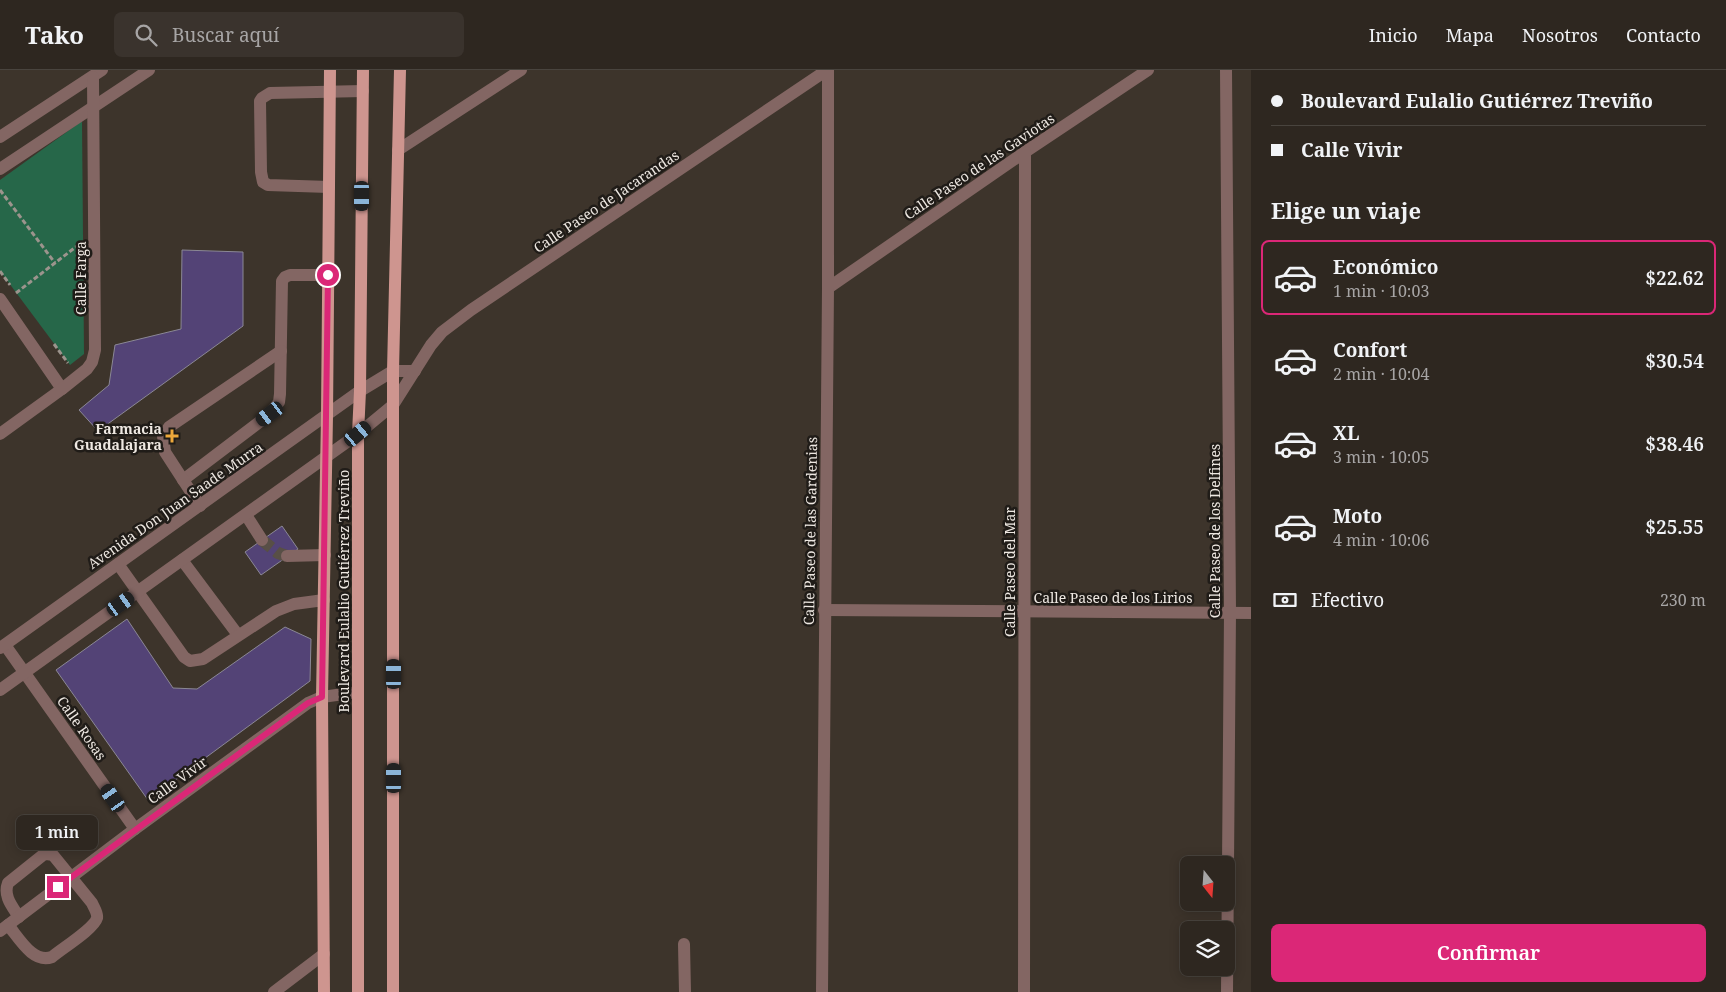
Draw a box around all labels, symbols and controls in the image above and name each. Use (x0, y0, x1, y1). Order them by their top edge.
search box (114, 12, 464, 57)
text: Tako (25, 18, 84, 51)
icon: search (132, 21, 160, 49)
text: Buscar aquí (172, 22, 279, 48)
text: Inicio (1369, 23, 1418, 47)
text: Mapa (1446, 23, 1494, 47)
text: Nosotros (1522, 23, 1598, 47)
text: Contacto (1626, 23, 1701, 47)
text: Boulevard Eulalio Gutiérrez Treviño (1301, 88, 1653, 114)
street label: Calle Paseo de las Gaviotas (900, 108, 1058, 224)
text: Calle Vivir (1301, 137, 1402, 163)
street label: Calle Paseo de Jacarandas (530, 145, 682, 257)
car (354, 181, 369, 211)
text: Elige un viaje (1271, 195, 1421, 225)
street label: Calle Farga (71, 241, 90, 315)
text: Económico (1333, 254, 1439, 280)
icon: car (1273, 255, 1318, 300)
route start (317, 264, 339, 286)
text: $22.62 (1645, 265, 1704, 291)
text: 1 min · 10:03 (1333, 280, 1429, 302)
text: Confort (1333, 337, 1407, 363)
icon: car (1273, 338, 1318, 383)
text: $30.54 (1645, 348, 1704, 374)
text: 2 min · 10:04 (1333, 363, 1429, 385)
car (253, 399, 286, 429)
place label: Farmacia Guadalajara (74, 419, 162, 454)
car (341, 419, 374, 449)
text: XL (1333, 420, 1359, 446)
icon: car (1273, 421, 1318, 466)
marker: Farmacia Guadalajara (166, 430, 178, 442)
text: $38.46 (1645, 431, 1704, 457)
street label: Avenida Don Juan Saade Murra (84, 437, 266, 573)
street label: Calle Paseo de las Gardenias (799, 437, 821, 625)
street label: Calle Paseo de los Delfines (1205, 444, 1224, 618)
text: 3 min · 10:05 (1333, 446, 1429, 468)
street label: Boulevard Eulalio Gutiérrez Treviño (334, 470, 353, 712)
text: Moto (1333, 503, 1382, 529)
icon: car (1273, 504, 1318, 549)
street label: Calle Paseo del Mar (1000, 507, 1019, 637)
text: $25.55 (1645, 514, 1704, 540)
text: 4 min · 10:06 (1333, 529, 1429, 551)
icon: cash (1271, 586, 1299, 614)
text: Efectivo (1311, 587, 1384, 613)
street label: Calle Paseo de los Lirios (1034, 588, 1192, 607)
car (104, 589, 137, 619)
text: 230 m (1660, 589, 1706, 611)
car (386, 659, 401, 689)
street label: Calle Rosas (53, 692, 111, 764)
street label: Calle Vivir (143, 752, 211, 808)
car (386, 763, 401, 793)
car (98, 781, 127, 815)
callout: 1 min (17, 814, 99, 850)
text: 1 min (35, 821, 79, 843)
north arrow (1180, 856, 1235, 911)
map controls (1180, 856, 1235, 976)
route end (47, 876, 69, 898)
button: layers (1180, 921, 1235, 976)
button: Confirmar (1271, 924, 1706, 982)

